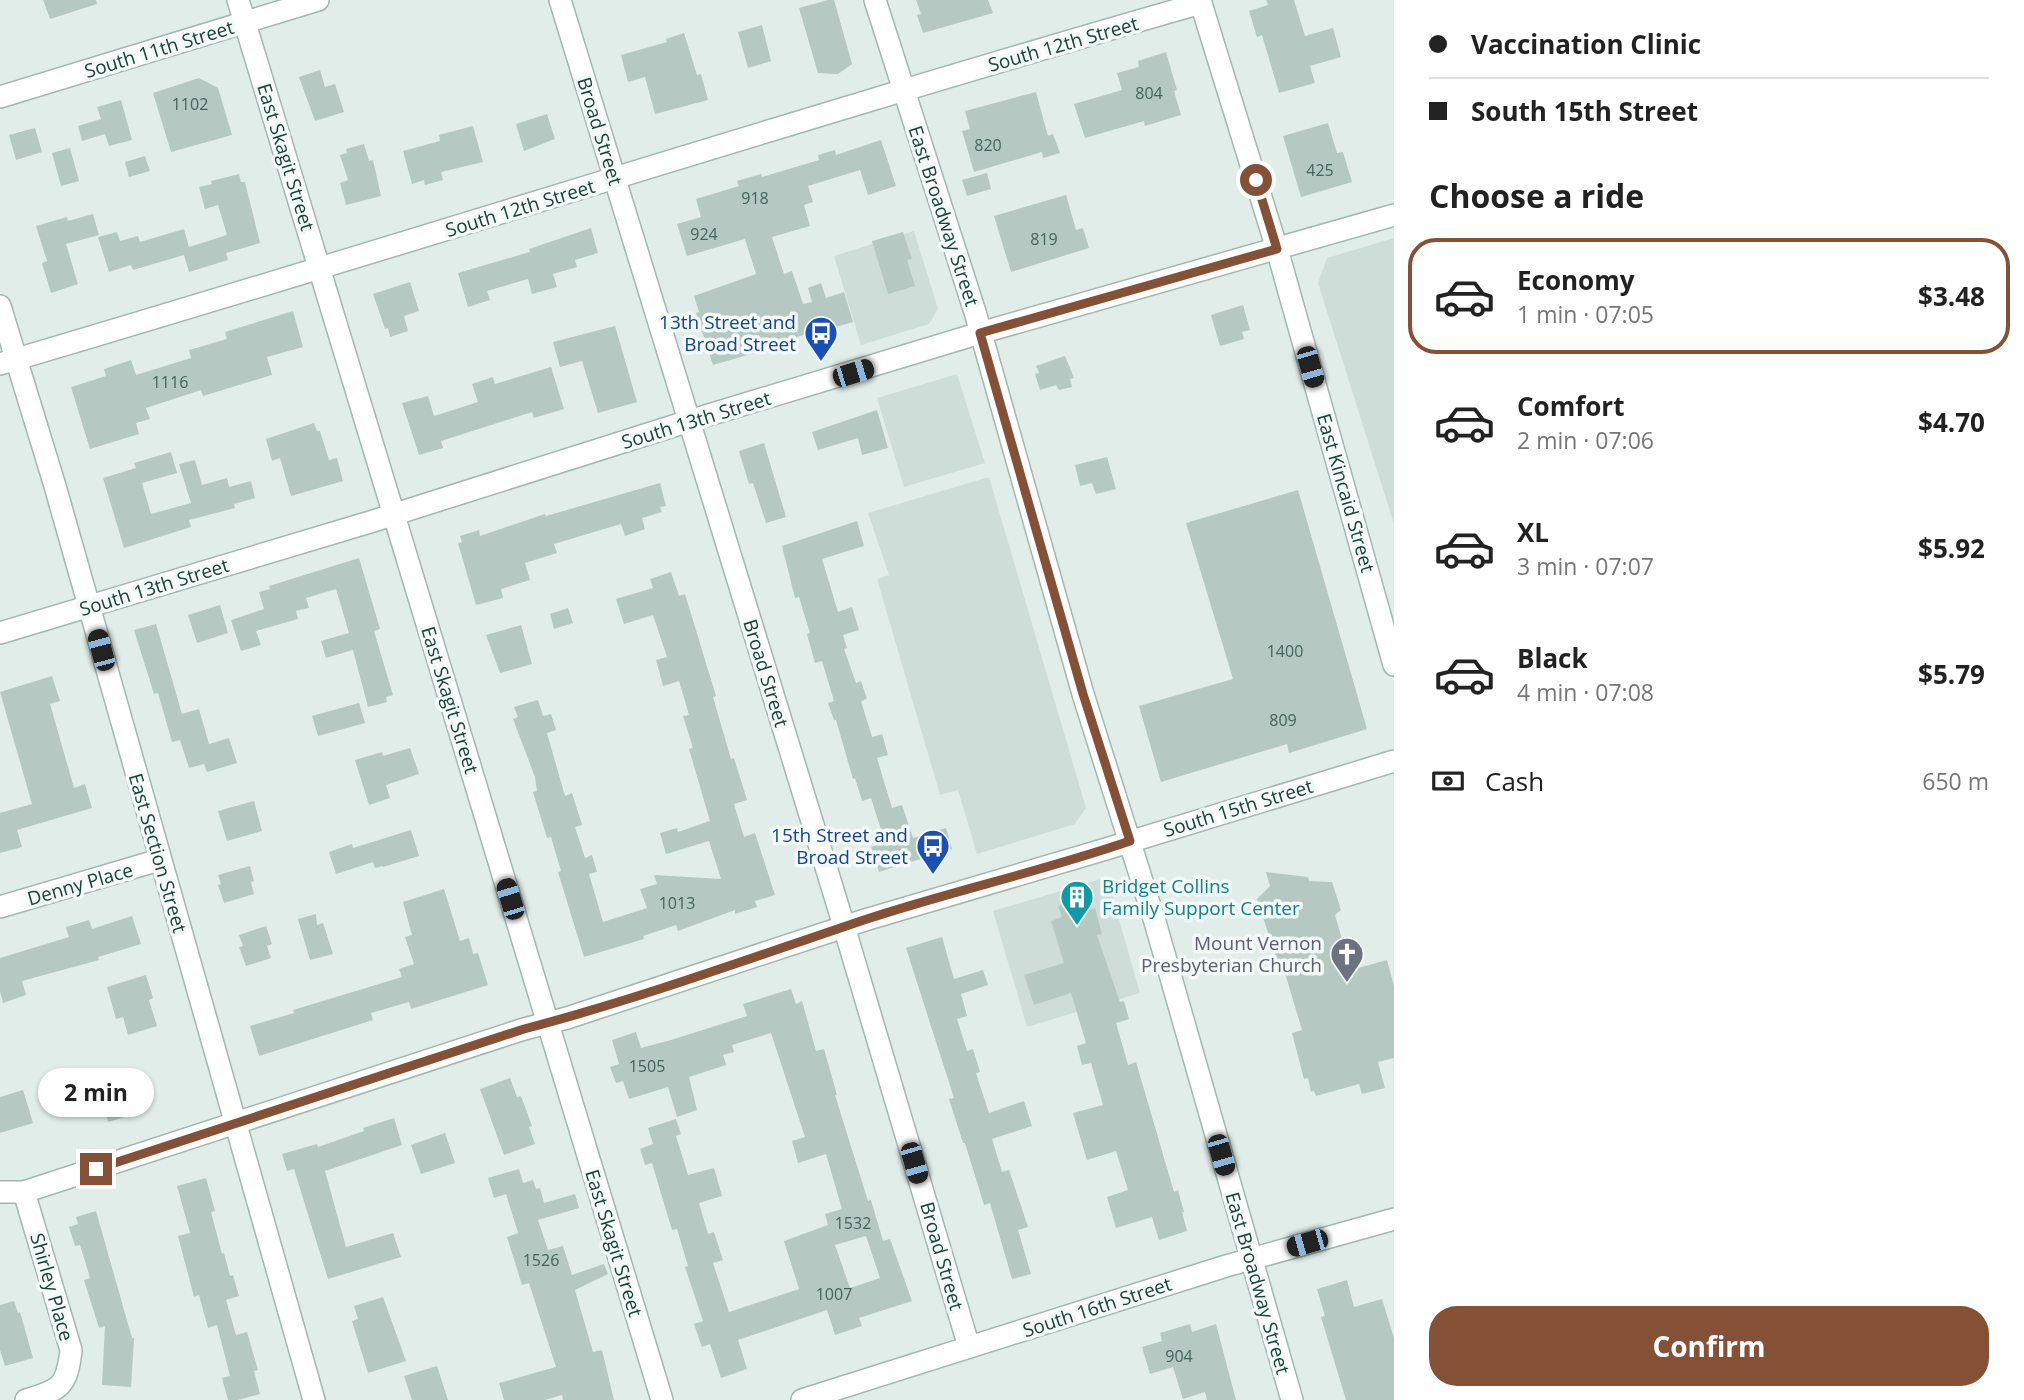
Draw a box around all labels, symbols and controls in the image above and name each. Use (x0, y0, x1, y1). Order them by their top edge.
street label: South 12th Street (985, 10, 1141, 78)
street label: South 11th Street (81, 14, 237, 84)
text: Vaccination Clinic (1471, 26, 1701, 62)
street label: Broad Street (571, 74, 629, 188)
street label: East Skagit Street (251, 80, 321, 234)
house number: 804 (1135, 82, 1163, 104)
house number: 1102 (172, 93, 208, 115)
text: South 15th Street (1471, 93, 1698, 129)
street label: East Broadway Street (903, 122, 986, 310)
house number: 820 (974, 134, 1002, 156)
house number: 425 (1306, 159, 1334, 181)
route start (1240, 164, 1272, 196)
street label: South 12th Street (442, 173, 598, 243)
text: Choose a ride (1429, 174, 1644, 217)
house number: 918 (741, 187, 769, 209)
house number: 924 (690, 223, 718, 245)
house number: 819 (1030, 228, 1058, 250)
text: Economy (1517, 262, 1635, 298)
icon: car (1433, 265, 1496, 328)
text: $3.48 (1918, 278, 1985, 314)
text: 1 min · 07:05 (1517, 298, 1654, 330)
place label: 13th Street and Broad Street (659, 309, 796, 357)
bus stop icon: 13th Street and Broad Street (802, 314, 840, 363)
car (1295, 344, 1326, 390)
car (830, 357, 877, 389)
house number: 1116 (152, 371, 188, 393)
street label: South 13th Street (618, 385, 774, 455)
text: Comfort (1517, 388, 1624, 424)
icon: car (1433, 391, 1496, 454)
text: $4.70 (1918, 404, 1985, 440)
street label: East Kincaid Street (1311, 411, 1381, 576)
text: 2 min · 07:06 (1517, 424, 1654, 456)
text: XL (1517, 514, 1549, 550)
icon: car (1433, 517, 1496, 580)
text: $5.92 (1918, 530, 1985, 566)
text: 3 min · 07:07 (1517, 550, 1654, 582)
street label: South 13th Street (76, 552, 232, 622)
street label: Broad Street (737, 616, 795, 730)
street label: East Skagit Street (415, 623, 485, 777)
car (86, 627, 117, 673)
house number: 1400 (1267, 640, 1303, 662)
text: Black (1517, 640, 1588, 676)
icon: car (1433, 643, 1496, 706)
text: $5.79 (1918, 656, 1985, 692)
text: 4 min · 07:08 (1517, 676, 1654, 708)
house number: 809 (1269, 709, 1297, 731)
icon: cash (1429, 762, 1467, 800)
text: Cash (1485, 763, 1544, 799)
text: 650 m (1922, 765, 1989, 797)
street label: East Section Street (123, 770, 193, 936)
street label: South 15th Street (1160, 773, 1316, 843)
place label: 15th Street and Broad Street (771, 822, 908, 870)
bus stop icon: 15th Street and Broad Street (914, 827, 952, 876)
street label: Denny Place (24, 857, 136, 911)
place label: Bridget Collins Family Support Center (1102, 873, 1300, 921)
car (494, 876, 527, 922)
building icon: Bridget Collins Family Support Center (1058, 878, 1096, 927)
house number: 1013 (659, 892, 695, 914)
place label: Mount Vernon Presbyterian Church (1141, 930, 1322, 978)
church icon: Mount Vernon Presbyterian Church (1328, 935, 1366, 984)
house number: 1505 (629, 1055, 665, 1077)
callout: 2 min (38, 1068, 154, 1116)
text: 2 min (64, 1076, 128, 1108)
car (1206, 1132, 1237, 1178)
car (899, 1140, 930, 1186)
route end (80, 1153, 112, 1185)
street label: East Skagit Street (579, 1166, 649, 1320)
street label: East Broadway Street (1220, 1189, 1297, 1377)
street label: Broad Street (914, 1199, 970, 1313)
house number: 1532 (835, 1212, 871, 1234)
car (1284, 1227, 1331, 1259)
street label: Shirley Place (24, 1230, 80, 1344)
house number: 1526 (523, 1249, 559, 1271)
street label: South 16th Street (1019, 1271, 1175, 1343)
house number: 1007 (816, 1283, 852, 1305)
button: Confirm (1429, 1306, 1989, 1386)
house number: 904 (1165, 1345, 1193, 1367)

